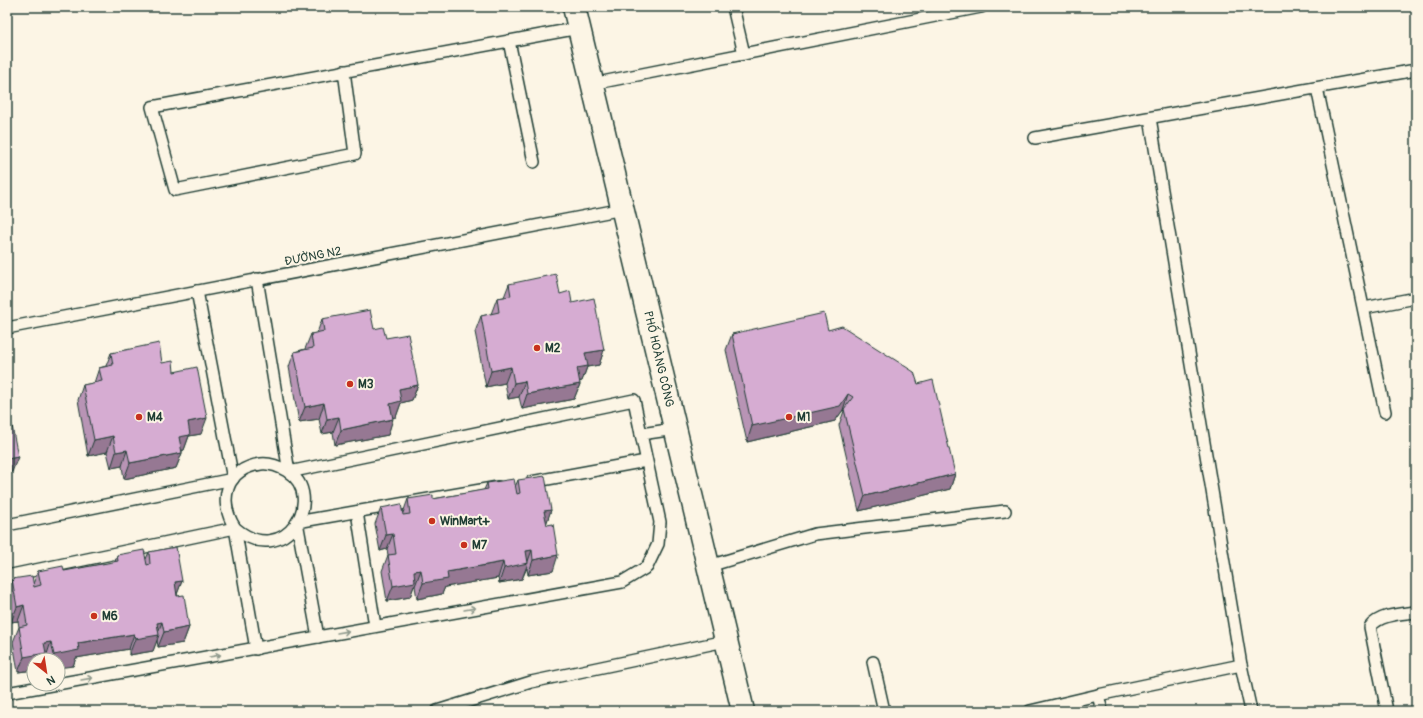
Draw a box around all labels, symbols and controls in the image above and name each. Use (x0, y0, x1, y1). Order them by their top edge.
street label: ĐƯỜNG N2 (283, 243, 343, 269)
street label: PHỐ HOÀNG CÔNG (640, 309, 680, 409)
place label: M2 (545, 341, 561, 356)
marker: M2 (532, 343, 542, 353)
place label: M3 (358, 377, 374, 392)
marker: M3 (345, 379, 355, 389)
place label: M4 (147, 410, 163, 425)
place label: M1 (797, 410, 810, 425)
marker: M4 (134, 412, 144, 422)
marker: M1 (784, 412, 794, 422)
place label: WinMart+ (440, 514, 490, 529)
marker: WinMart+ (427, 516, 437, 526)
place label: M7 (472, 538, 488, 553)
marker: M7 (459, 540, 469, 550)
one-way arrow (464, 605, 477, 613)
place label: M6 (102, 609, 118, 624)
marker: M6 (89, 611, 99, 621)
one-way arrow (336, 628, 349, 636)
north arrow (26, 652, 66, 692)
one-way arrow (208, 652, 221, 660)
text: N (44, 673, 57, 688)
one-way arrow (80, 675, 93, 683)

